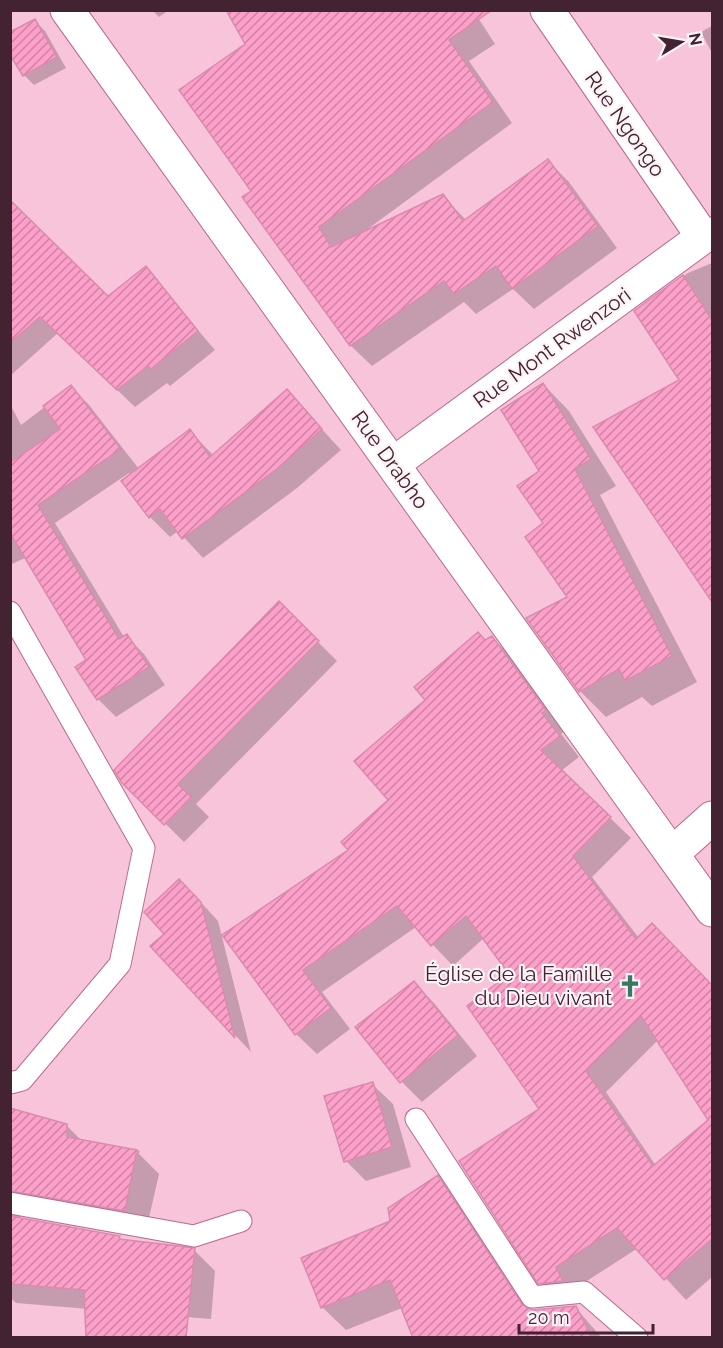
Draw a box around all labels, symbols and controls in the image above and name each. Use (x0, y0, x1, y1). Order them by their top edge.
north arrow (651, 12, 711, 72)
text: N (685, 31, 706, 47)
street label: Rue Ngongo (580, 66, 671, 181)
street label: Rue Mont Rwenzori (468, 282, 635, 413)
street label: Rue Drabho (346, 406, 434, 514)
place label: Église de la Famille du Dieu vivant (425, 961, 612, 1010)
church icon: Église de la Famille du Dieu vivant (617, 973, 643, 999)
scale bar (519, 1297, 652, 1335)
text: 20 m (528, 1307, 570, 1328)

